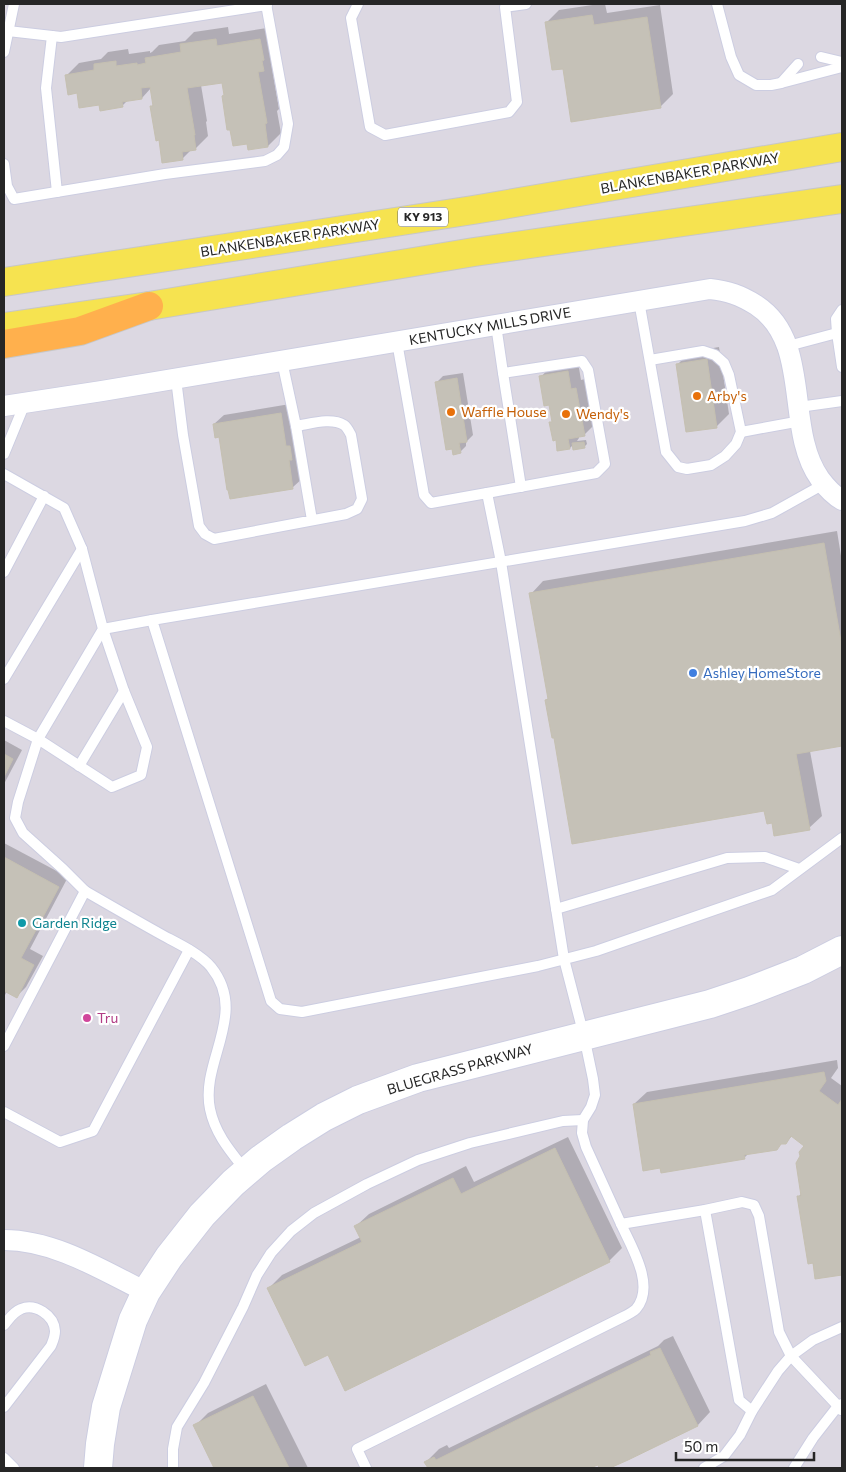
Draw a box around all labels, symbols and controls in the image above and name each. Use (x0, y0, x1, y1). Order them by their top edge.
street label: BLANKENBAKER PARKWAY (599, 148, 781, 197)
road number: KY 913 (398, 208, 448, 226)
street label: BLANKENBAKER PARKWAY (199, 215, 381, 260)
street label: KENTUCKY MILLS DRIVE (408, 303, 572, 348)
place label: Arby's (707, 387, 747, 404)
marker: Arby's (691, 390, 703, 402)
place label: Waffle House (461, 403, 547, 420)
place label: Wendy's (576, 405, 629, 422)
marker: Waffle House (445, 406, 457, 418)
marker: Wendy's (560, 408, 572, 420)
place label: Ashley HomeStore (703, 664, 821, 681)
marker: Ashley HomeStore (687, 667, 699, 679)
place label: Garden Ridge (32, 914, 117, 931)
marker: Garden Ridge (16, 917, 28, 929)
place label: Tru (97, 1009, 118, 1026)
marker: Tru (81, 1012, 93, 1024)
street label: BLUEGRASS PARKWAY (385, 1040, 535, 1098)
scale bar (676, 1430, 814, 1462)
text: 50 m (684, 1437, 718, 1455)

